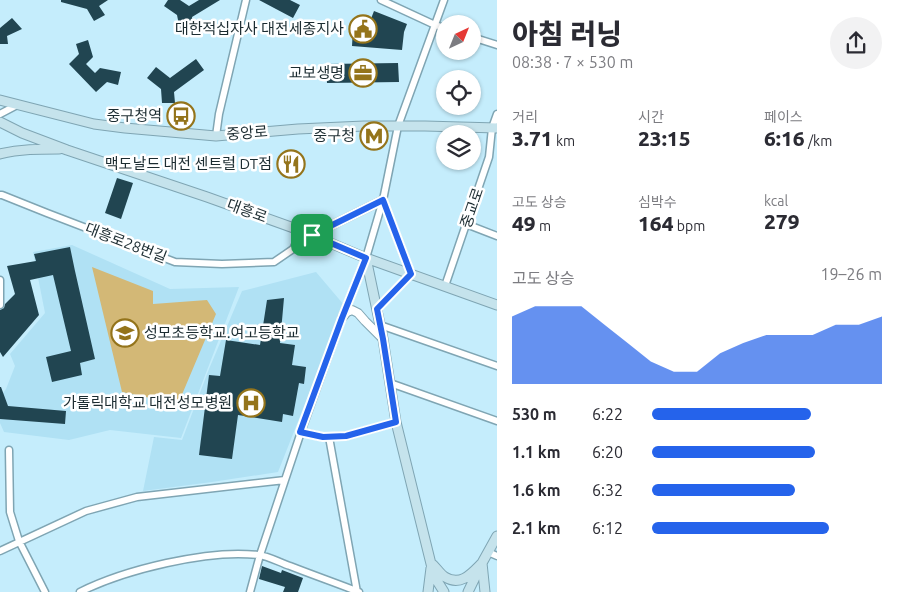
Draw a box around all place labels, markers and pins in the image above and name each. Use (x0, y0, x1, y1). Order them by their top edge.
public building icon: 대한적십자사 대전세종지사 (348, 14, 378, 44)
place label: 대한적십자사 대전세종지사 (175, 20, 344, 37)
office icon: 교보생명 (348, 58, 378, 88)
place label: 교보생명 (289, 64, 344, 81)
bus stop icon: 중구청역 (166, 101, 196, 131)
place label: 중구청역 (107, 107, 162, 124)
metro station icon: 중구청 (359, 121, 389, 151)
place label: 중구청 (314, 127, 355, 144)
restaurant icon: 맥도날드 대전 센트럴 DT점 (276, 149, 306, 179)
place label: 맥도날드 대전 센트럴 DT점 (105, 155, 272, 172)
pin (291, 214, 333, 256)
school or university icon: 성모초등학교.여고등학교 (110, 318, 140, 348)
place label: 성모초등학교.여고등학교 (144, 324, 300, 341)
hospital icon: 가톨릭대학교 대전성모병원 (236, 388, 266, 418)
place label: 가톨릭대학교 대전성모병원 (63, 394, 232, 411)

